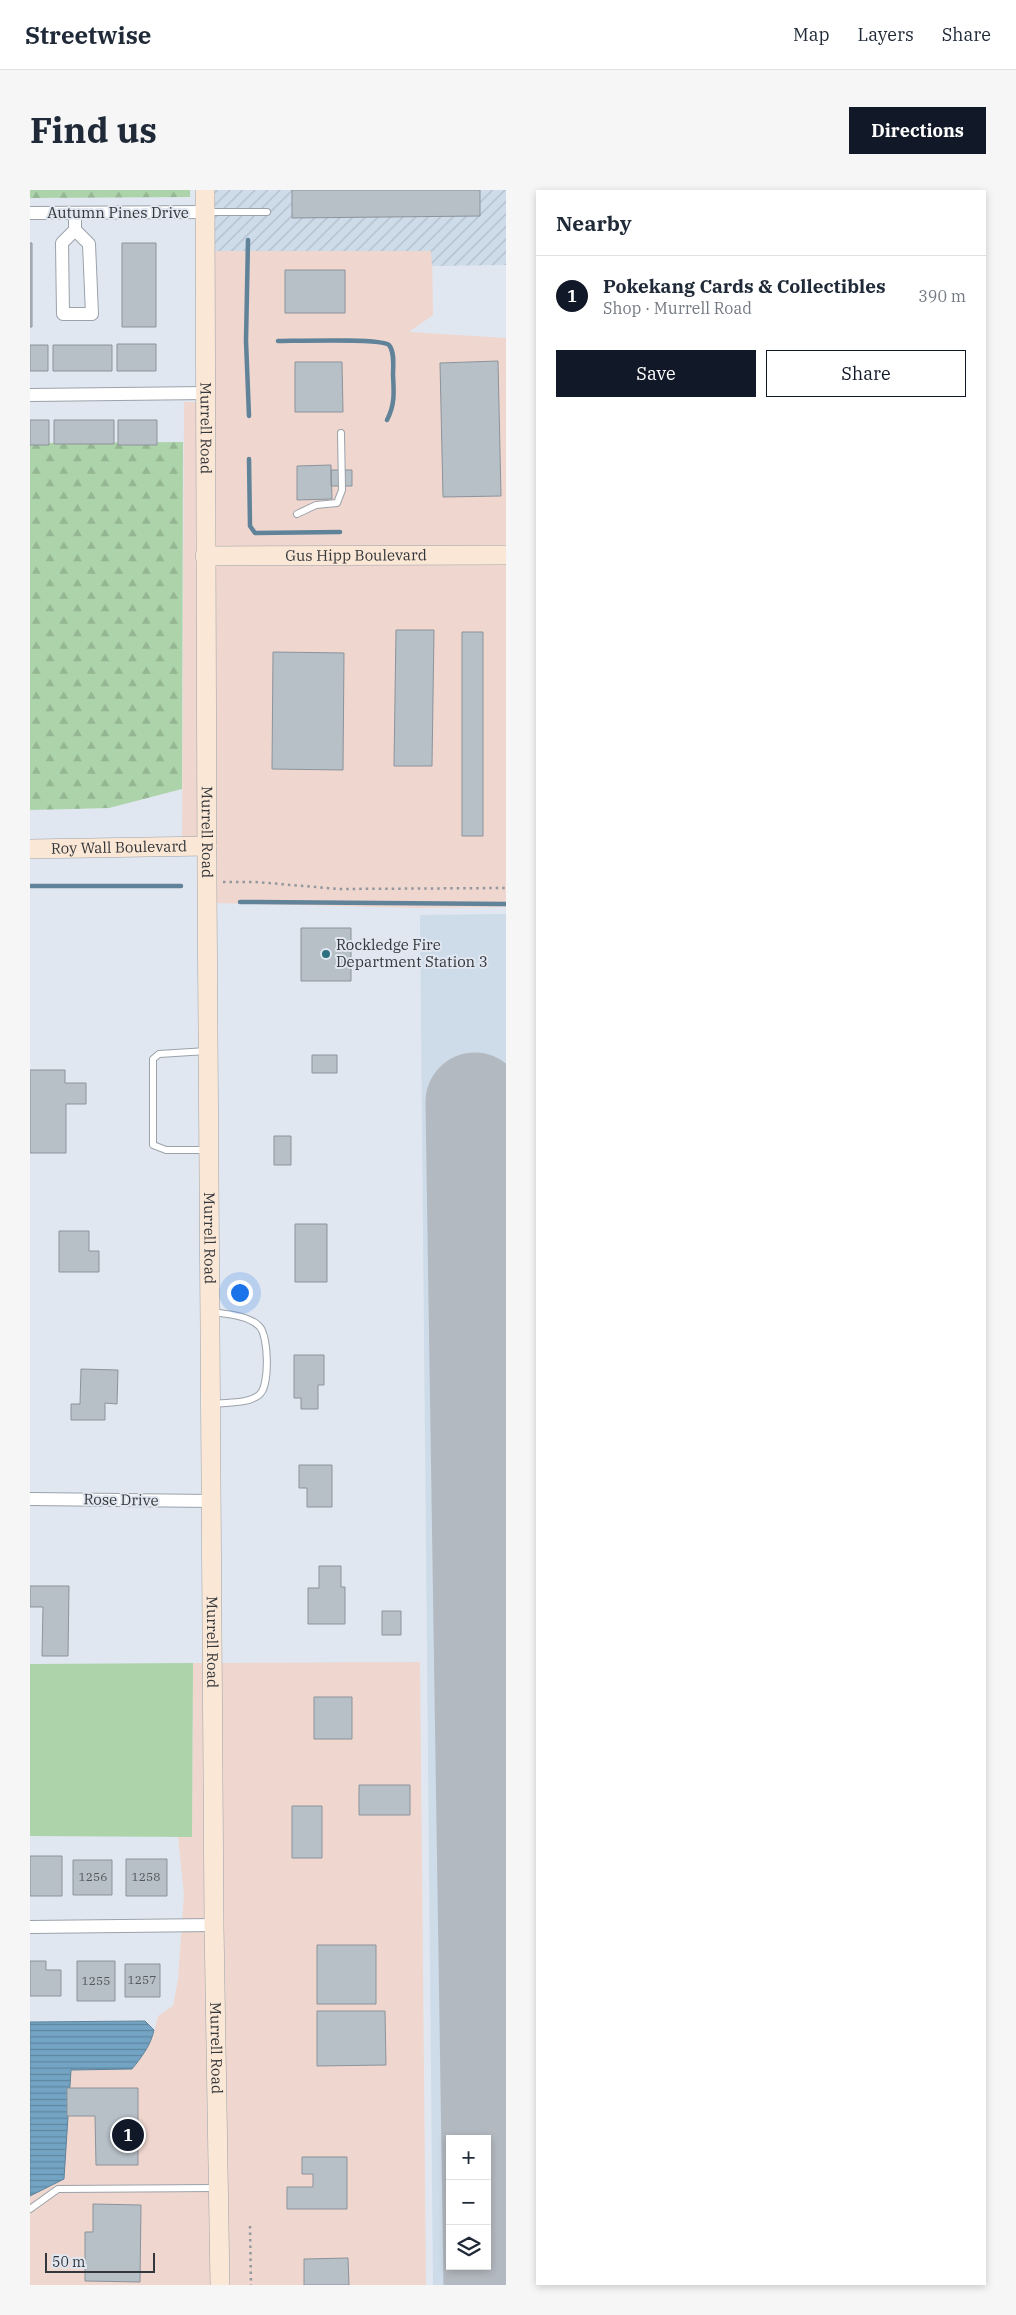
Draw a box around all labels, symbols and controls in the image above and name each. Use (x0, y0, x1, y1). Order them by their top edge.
text: Streetwise (25, 19, 151, 51)
text: Map (793, 23, 830, 46)
text: Layers (858, 23, 914, 46)
text: Share (942, 23, 991, 46)
text: Find us (30, 107, 157, 153)
button: Directions (849, 107, 986, 154)
street label: Autumn Pines Drive (47, 203, 189, 222)
text: Nearby (556, 209, 632, 237)
text: Pokekang Cards & Collectibles (603, 274, 886, 298)
text: 1 (567, 286, 577, 306)
text: 390 m (918, 286, 966, 306)
text: Shop · Murrell Road (603, 298, 752, 318)
button: Save (556, 350, 756, 397)
button: Share (766, 350, 966, 397)
street label: Murrell Road (197, 382, 216, 474)
street label: Gus Hipp Boulevard (285, 545, 427, 565)
street label: Murrell Road (198, 786, 217, 878)
street label: Roy Wall Boulevard (51, 836, 187, 858)
place label: Rockledge Fire Department Station 3 (336, 935, 488, 971)
marker: Rockledge Fire Department Station 3 (320, 948, 332, 960)
street label: Murrell Road (200, 1192, 220, 1284)
your location (227, 1280, 253, 1306)
street label: Rose Drive (83, 1489, 159, 1510)
street label: Murrell Road (203, 1596, 222, 1688)
house number: 1256 (79, 1869, 107, 1884)
house number: 1258 (132, 1869, 160, 1884)
house number: 1257 (128, 1972, 156, 1987)
house number: 1255 (82, 1973, 110, 1988)
street label: Murrell Road (206, 2002, 227, 2094)
pin: 1 (112, 2116, 144, 2154)
map controls (446, 2135, 491, 2270)
button: + (446, 2135, 491, 2180)
button: − (446, 2180, 491, 2225)
button: layers (446, 2225, 491, 2270)
scale bar (45, 2250, 155, 2273)
text: 50 m (52, 2253, 85, 2271)

